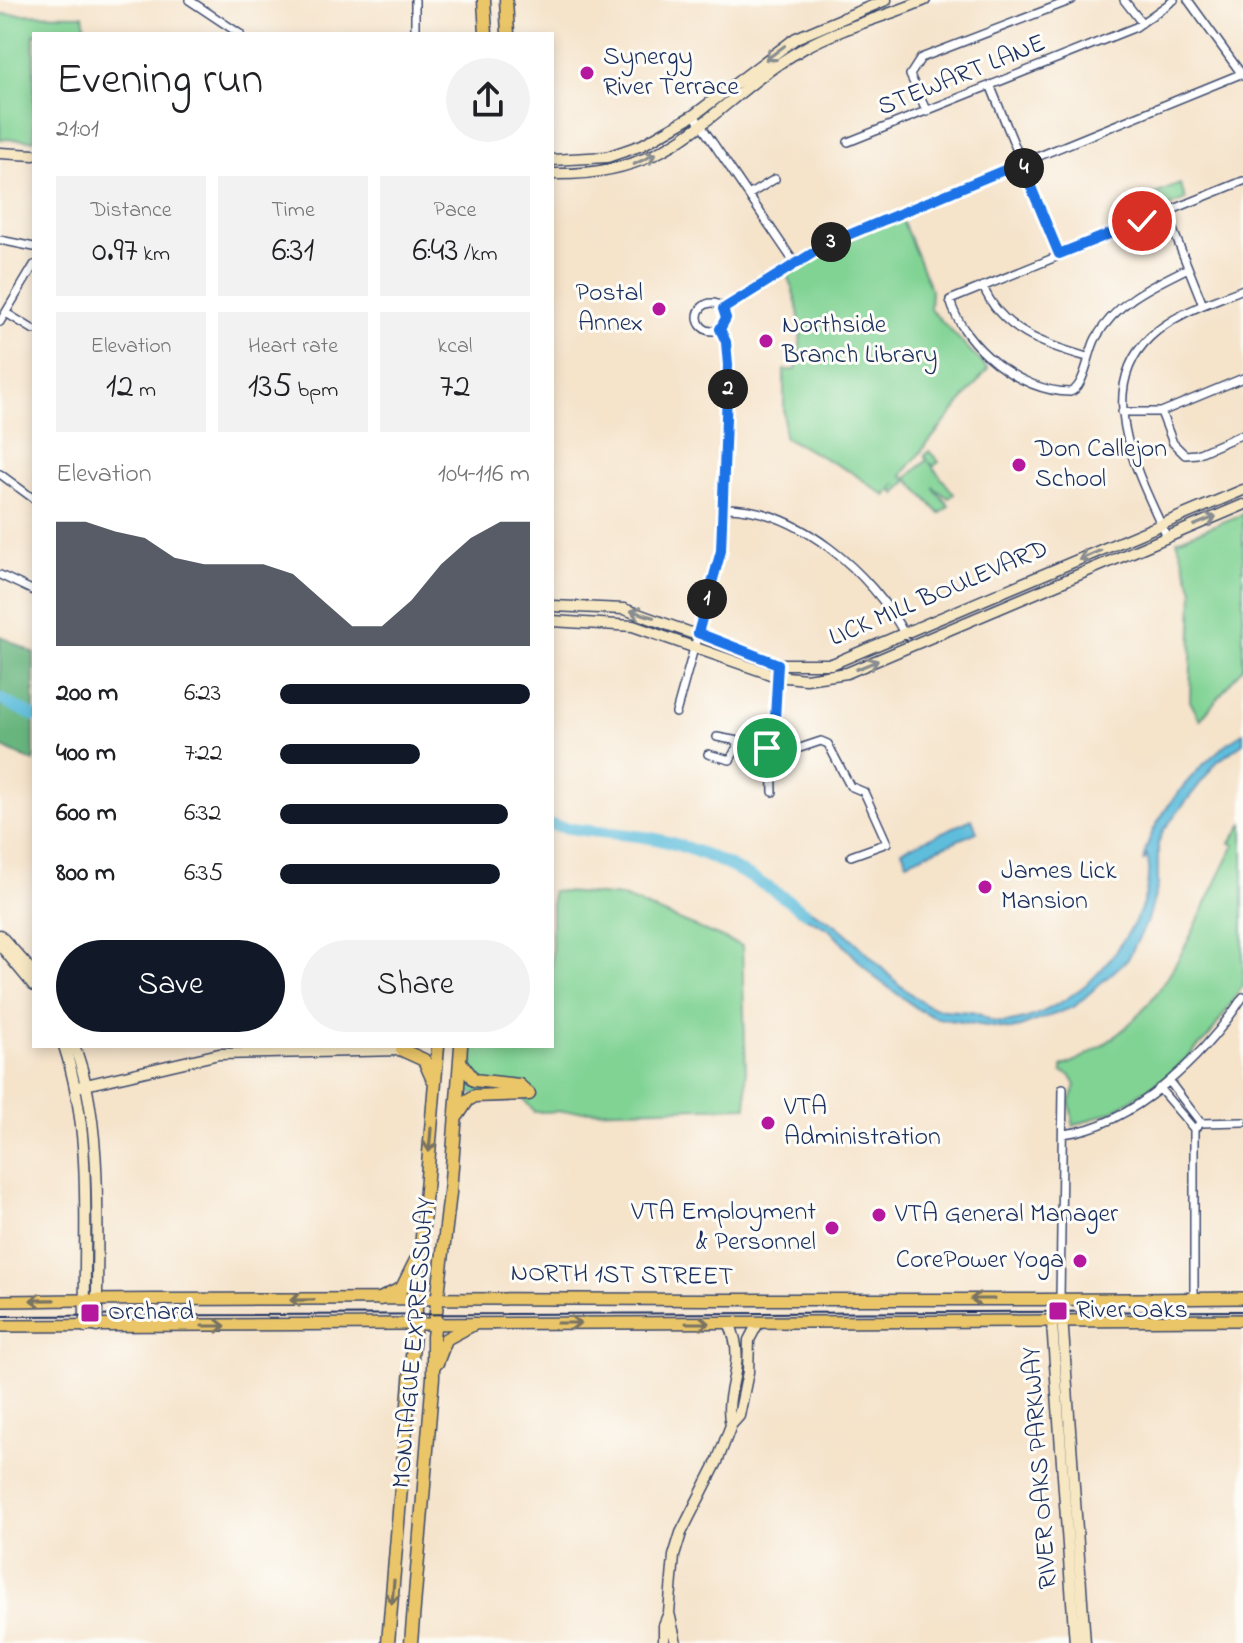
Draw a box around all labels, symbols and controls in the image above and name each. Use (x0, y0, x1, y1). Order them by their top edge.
street label: STEWART LANE (872, 25, 1052, 127)
place label: Synergy River Terrace (603, 39, 739, 107)
one-way arrow (765, 44, 786, 61)
text: Evening run (56, 49, 263, 113)
button: share (446, 58, 530, 142)
marker: Synergy River Terrace (578, 64, 596, 82)
text: 21:01 (56, 111, 99, 149)
pin: 4 (1004, 148, 1044, 188)
one-way arrow (632, 151, 656, 166)
text: 4 (1019, 152, 1029, 184)
pin (1108, 187, 1176, 255)
text: Distance (90, 195, 172, 227)
text: Time (271, 195, 315, 227)
text: Pace (434, 195, 476, 227)
icon: check (1120, 199, 1164, 243)
pin: 3 (811, 222, 851, 262)
text: 3 (826, 226, 836, 258)
text: 0.97 (92, 227, 138, 277)
text: 6:31 (272, 227, 314, 277)
text: 6:43 (413, 227, 458, 277)
text: km (138, 239, 170, 271)
text: /km (458, 239, 497, 271)
place label: Postal Annex (576, 275, 643, 343)
marker: Postal Annex (650, 300, 668, 318)
place label: Northside Branch Library (781, 307, 937, 375)
text: Elevation (91, 331, 171, 363)
text: Heart rate (248, 331, 338, 363)
text: kcal (438, 331, 472, 363)
marker: Northside Branch Library (757, 332, 775, 350)
text: 12 (106, 363, 134, 413)
text: 135 (248, 363, 292, 413)
text: 72 (440, 363, 470, 413)
pin: 2 (708, 369, 748, 409)
text: 2 (723, 373, 733, 405)
text: m (134, 375, 156, 407)
text: bpm (292, 375, 338, 407)
place label: Don Callejon School (1034, 431, 1167, 499)
text: Elevation (56, 456, 152, 494)
text: 104–116 m (438, 456, 530, 494)
marker: Don Callejon School (1010, 456, 1028, 474)
one-way arrow (1192, 513, 1217, 528)
street label: LICK MILL BOULEVARD (823, 531, 1055, 657)
one-way arrow (1078, 548, 1102, 563)
pin: 1 (687, 579, 727, 619)
text: 1 (704, 583, 711, 615)
one-way arrow (629, 605, 655, 620)
one-way arrow (854, 657, 879, 671)
text: 200 m (56, 675, 118, 713)
text: 6:23 (184, 675, 221, 713)
pin (733, 714, 801, 782)
icon: arrive (745, 726, 789, 770)
text: 400 m (56, 735, 116, 773)
text: 7:22 (184, 735, 223, 773)
text: 600 m (56, 795, 117, 833)
text: 6:32 (184, 795, 221, 833)
place label: James Lick Mansion (1001, 853, 1117, 921)
text: 800 m (56, 855, 115, 893)
text: 6:35 (184, 855, 223, 893)
marker: James Lick Mansion (976, 878, 994, 896)
button: Save (56, 940, 285, 1032)
button: Share (301, 940, 530, 1032)
place label: VTA Administration (783, 1089, 941, 1157)
marker: VTA Administration (759, 1114, 777, 1132)
one-way arrow (422, 1126, 437, 1153)
place label: VTA Employment & Personnel (630, 1194, 816, 1262)
street label: MONTAGUE EXPRESSWAY (383, 1196, 447, 1490)
place label: VTA General Manager (894, 1196, 1119, 1234)
marker: VTA General Manager (870, 1206, 888, 1224)
marker: VTA Employment & Personnel (823, 1219, 841, 1237)
place label: CorePower Yoga (896, 1242, 1064, 1280)
marker: CorePower Yoga (1071, 1252, 1089, 1270)
street label: NORTH 1ST STREET (510, 1255, 734, 1297)
one-way arrow (969, 1291, 996, 1307)
one-way arrow (29, 1292, 56, 1308)
one-way arrow (289, 1292, 316, 1308)
place label: River Oaks (1076, 1292, 1188, 1330)
place label: Orchard (108, 1294, 194, 1332)
marker: River Oaks (1047, 1300, 1069, 1322)
marker: Orchard (79, 1302, 101, 1324)
one-way arrow (555, 1315, 582, 1331)
one-way arrow (684, 1315, 711, 1331)
one-way arrow (200, 1318, 227, 1334)
street label: RIVER OAKS PARKWAY (1014, 1345, 1068, 1590)
one-way arrow (385, 1578, 400, 1605)

